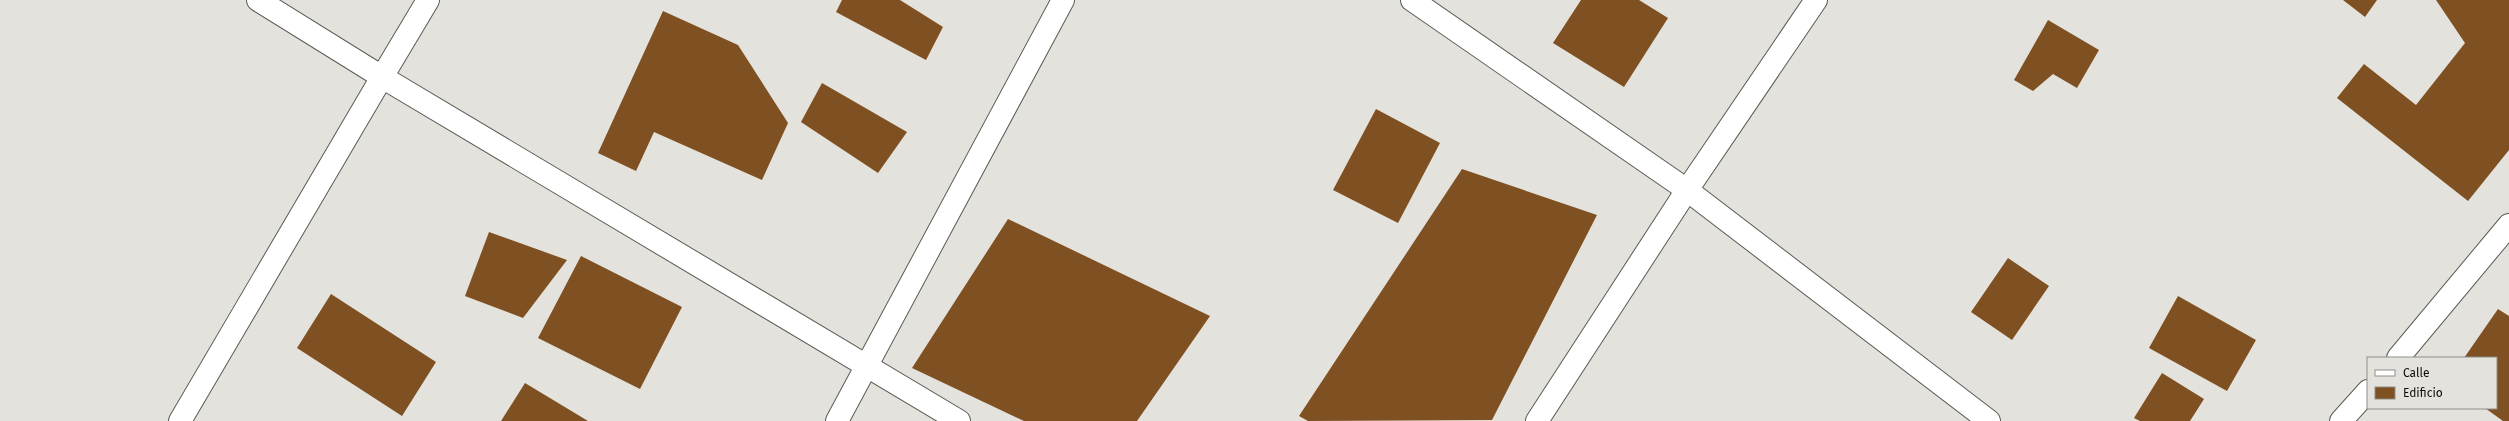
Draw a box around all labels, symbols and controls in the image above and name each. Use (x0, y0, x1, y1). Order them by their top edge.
legend (2367, 357, 2497, 409)
text: Calle (2403, 366, 2430, 380)
text: Edificio (2403, 386, 2443, 400)

